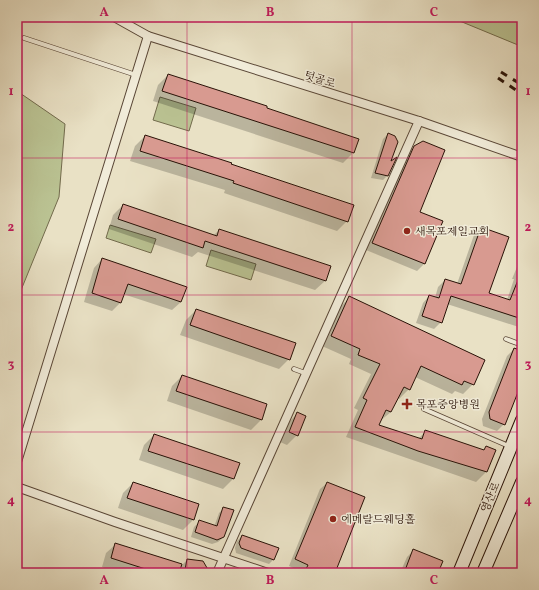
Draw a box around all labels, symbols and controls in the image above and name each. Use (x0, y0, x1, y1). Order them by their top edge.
text: A (99, 4, 109, 22)
text: B (266, 4, 275, 22)
text: C (430, 4, 438, 22)
street label: 텃골로 (302, 69, 337, 92)
text: 1 (8, 83, 14, 101)
text: 1 (525, 83, 531, 101)
text: 2 (8, 219, 15, 237)
text: 2 (525, 219, 532, 237)
place label: 새목포제일교회 (415, 225, 489, 240)
marker: 새목포제일교회 (402, 226, 412, 236)
text: 3 (8, 356, 15, 374)
text: 3 (525, 356, 532, 374)
marker: 목포중앙병원 (401, 398, 413, 410)
place label: 목포중앙병원 (416, 398, 480, 413)
street label: 영산로 (478, 480, 505, 515)
text: 4 (7, 492, 15, 510)
text: 4 (524, 492, 532, 510)
place label: 에메랄드웨딩홀 (341, 513, 416, 528)
marker: 에메랄드웨딩홀 (328, 514, 338, 524)
text: A (99, 572, 109, 590)
text: B (266, 572, 275, 590)
text: C (430, 572, 438, 590)

